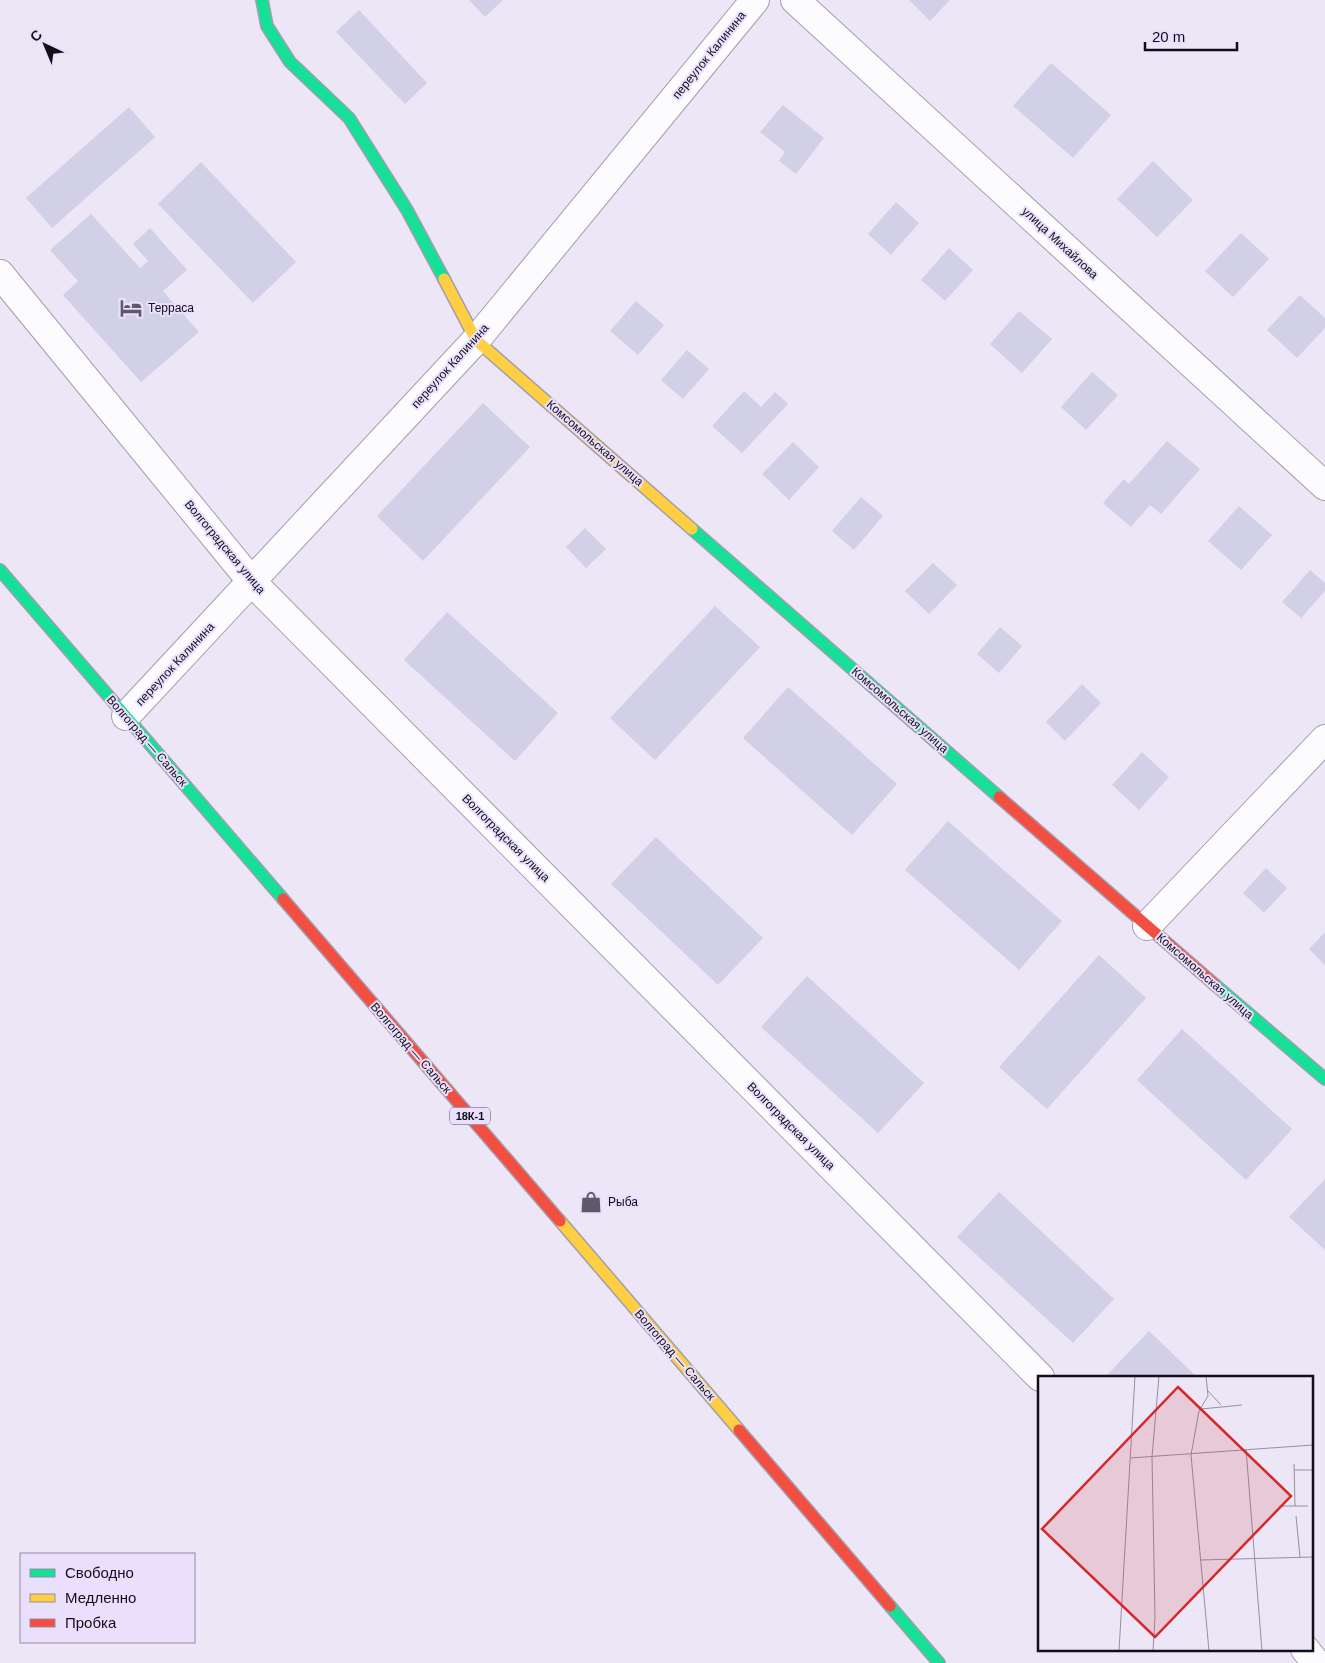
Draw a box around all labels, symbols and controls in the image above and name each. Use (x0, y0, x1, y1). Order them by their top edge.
street label: переулок Калинина (669, 8, 749, 102)
north arrow (20, 20, 70, 70)
scale bar (1145, 20, 1238, 52)
text: С (27, 26, 45, 45)
text: 20 m (1152, 28, 1185, 45)
street label: улица Михайлова (1019, 204, 1101, 282)
hotel icon: Терраса (118, 295, 144, 321)
place label: Терраса (148, 301, 194, 315)
street label: переулок Калинина (408, 321, 492, 411)
street label: Комсомольская улица (544, 397, 646, 489)
street label: Волгоградская улица (182, 497, 268, 597)
street label: переулок Калинина (133, 619, 217, 708)
street label: Комсомольская улица (849, 664, 951, 756)
street label: Волгоград — Сальск (104, 693, 191, 790)
street label: Волгоградская улица (459, 791, 553, 885)
street label: Комсомольская улица (1154, 930, 1256, 1022)
street label: Волгоград — Сальск (368, 1000, 455, 1097)
street label: Волгоградская улица (744, 1079, 838, 1173)
road number: 18К-1 (450, 1108, 490, 1124)
shop icon: Рыба (578, 1189, 604, 1215)
place label: Рыба (608, 1195, 638, 1209)
street label: Волгоград — Сальск (632, 1307, 719, 1404)
inset map (1038, 1376, 1312, 1650)
legend (20, 1553, 195, 1643)
text: Свободно (65, 1564, 134, 1581)
text: Медленно (65, 1589, 136, 1606)
text: Пробка (65, 1614, 117, 1631)

